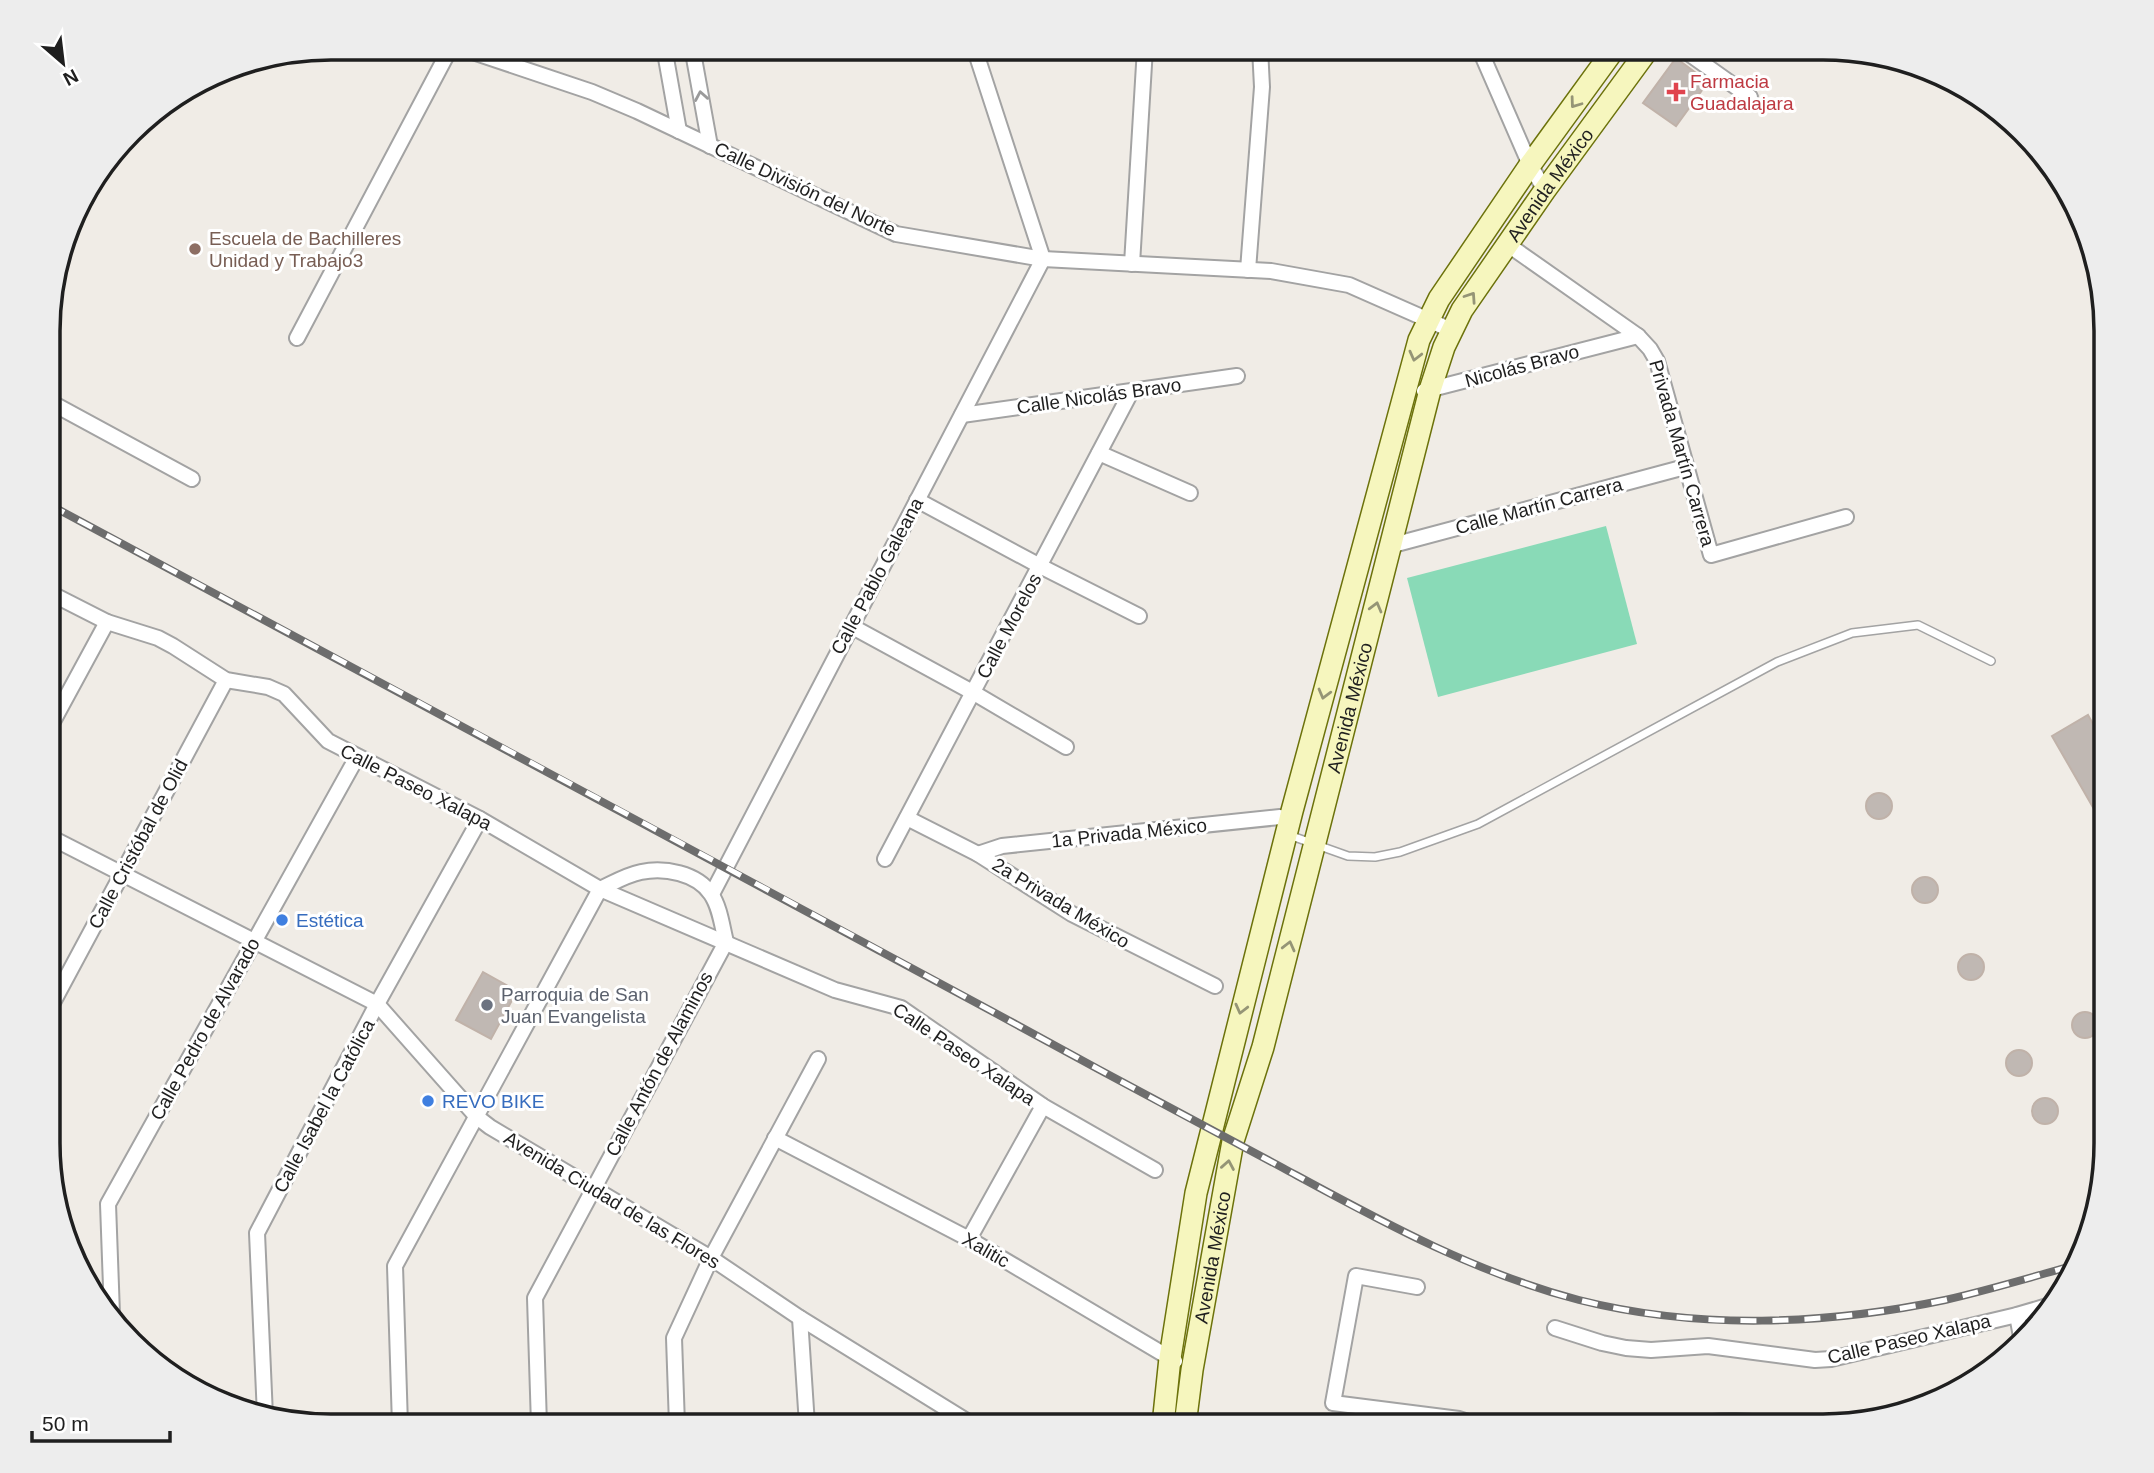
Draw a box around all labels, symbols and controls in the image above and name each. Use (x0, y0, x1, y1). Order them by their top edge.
north arrow (28, 28, 98, 98)
text: N (60, 65, 82, 90)
place label: Farmacia Guadalajara (1690, 71, 1794, 114)
marker: Farmacia Guadalajara (1668, 84, 1684, 100)
one-way arrow (694, 91, 709, 102)
one-way arrow (1571, 95, 1583, 108)
street label: Avenida México (1502, 124, 1597, 245)
street label: Calle División del Norte (711, 138, 899, 240)
place label: Escuela de Bachilleres Unidad y Trabajo3 (209, 228, 401, 271)
marker: Escuela de Bachilleres Unidad y Trabajo3 (187, 241, 203, 257)
one-way arrow (1463, 292, 1475, 305)
street label: Nicolás Bravo (1463, 341, 1581, 391)
one-way arrow (1409, 350, 1423, 362)
street label: Privada Martín Carrera (1645, 357, 1719, 549)
street label: Calle Nicolás Bravo (1015, 374, 1183, 418)
street label: Calle Martín Carrera (1453, 473, 1625, 538)
street label: Calle Pablo Galeana (827, 494, 927, 658)
street label: Calle Morelos (972, 570, 1046, 682)
one-way arrow (1368, 601, 1382, 613)
street label: Avenida México (1323, 640, 1376, 775)
one-way arrow (1317, 688, 1332, 700)
street label: Calle Paseo Xalapa (337, 740, 496, 834)
street label: Calle Cristóbal de Olid (84, 756, 192, 932)
street label: 1a Privada México (1050, 814, 1208, 852)
street label: 2a Privada México (989, 854, 1133, 952)
place label: Estética (296, 910, 364, 931)
marker: Estética (274, 912, 290, 928)
street label: Calle Pedro de Alvarado (146, 934, 264, 1124)
one-way arrow (1281, 940, 1295, 952)
street label: Calle Antón de Alaminos (601, 968, 717, 1160)
place label: Parroquia de San Juan Evangelista (501, 984, 649, 1027)
marker: Parroquia de San Juan Evangelista (479, 997, 495, 1013)
street label: Calle Paseo Xalapa (889, 999, 1039, 1110)
one-way arrow (1235, 1003, 1249, 1015)
street label: Calle Isabel la Católica (269, 1015, 379, 1196)
place label: REVO BIKE (442, 1091, 544, 1112)
marker: REVO BIKE (420, 1093, 436, 1109)
street label: Avenida Ciudad de las Flores (500, 1127, 724, 1273)
one-way arrow (1220, 1159, 1235, 1171)
street label: Avenida México (1190, 1189, 1234, 1325)
street label: Xalitic (959, 1228, 1013, 1272)
street label: Calle Paseo Xalapa (1825, 1310, 1993, 1368)
scale bar (32, 1400, 170, 1444)
text: 50 m (42, 1412, 89, 1435)

